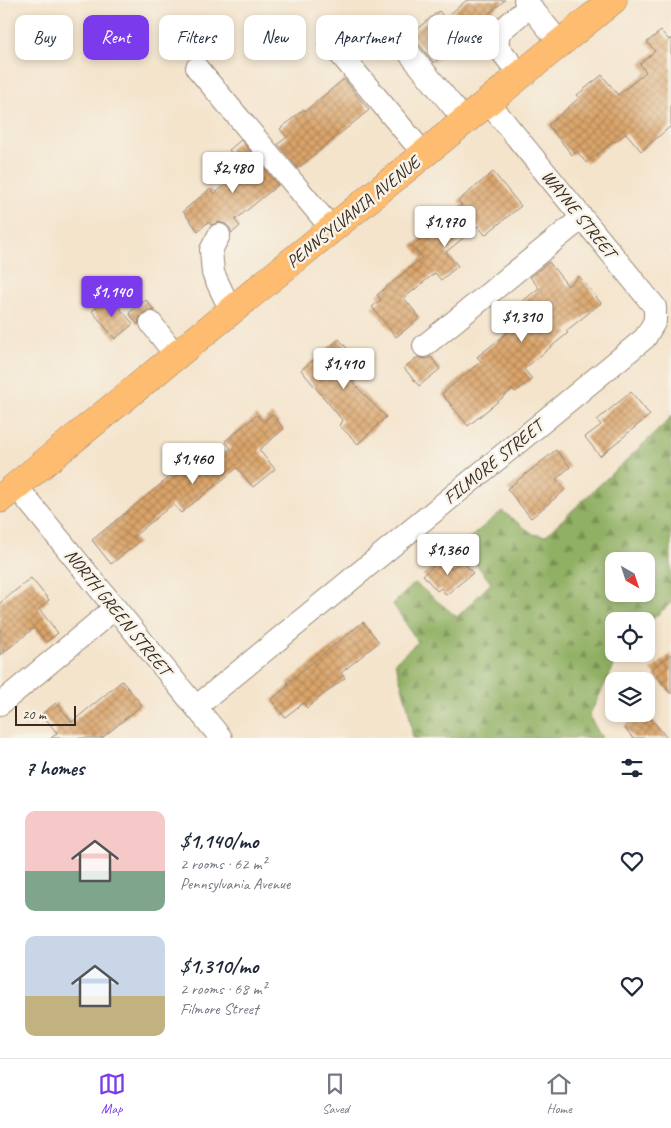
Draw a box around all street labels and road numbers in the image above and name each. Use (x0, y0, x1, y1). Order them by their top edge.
street label: PENNSYLVANIA AVENUE (282, 150, 426, 273)
street label: WAYNE STREET (537, 166, 623, 265)
street label: FILMORE STREET (439, 412, 551, 509)
street label: NORTH GREEN STREET (60, 544, 179, 683)

